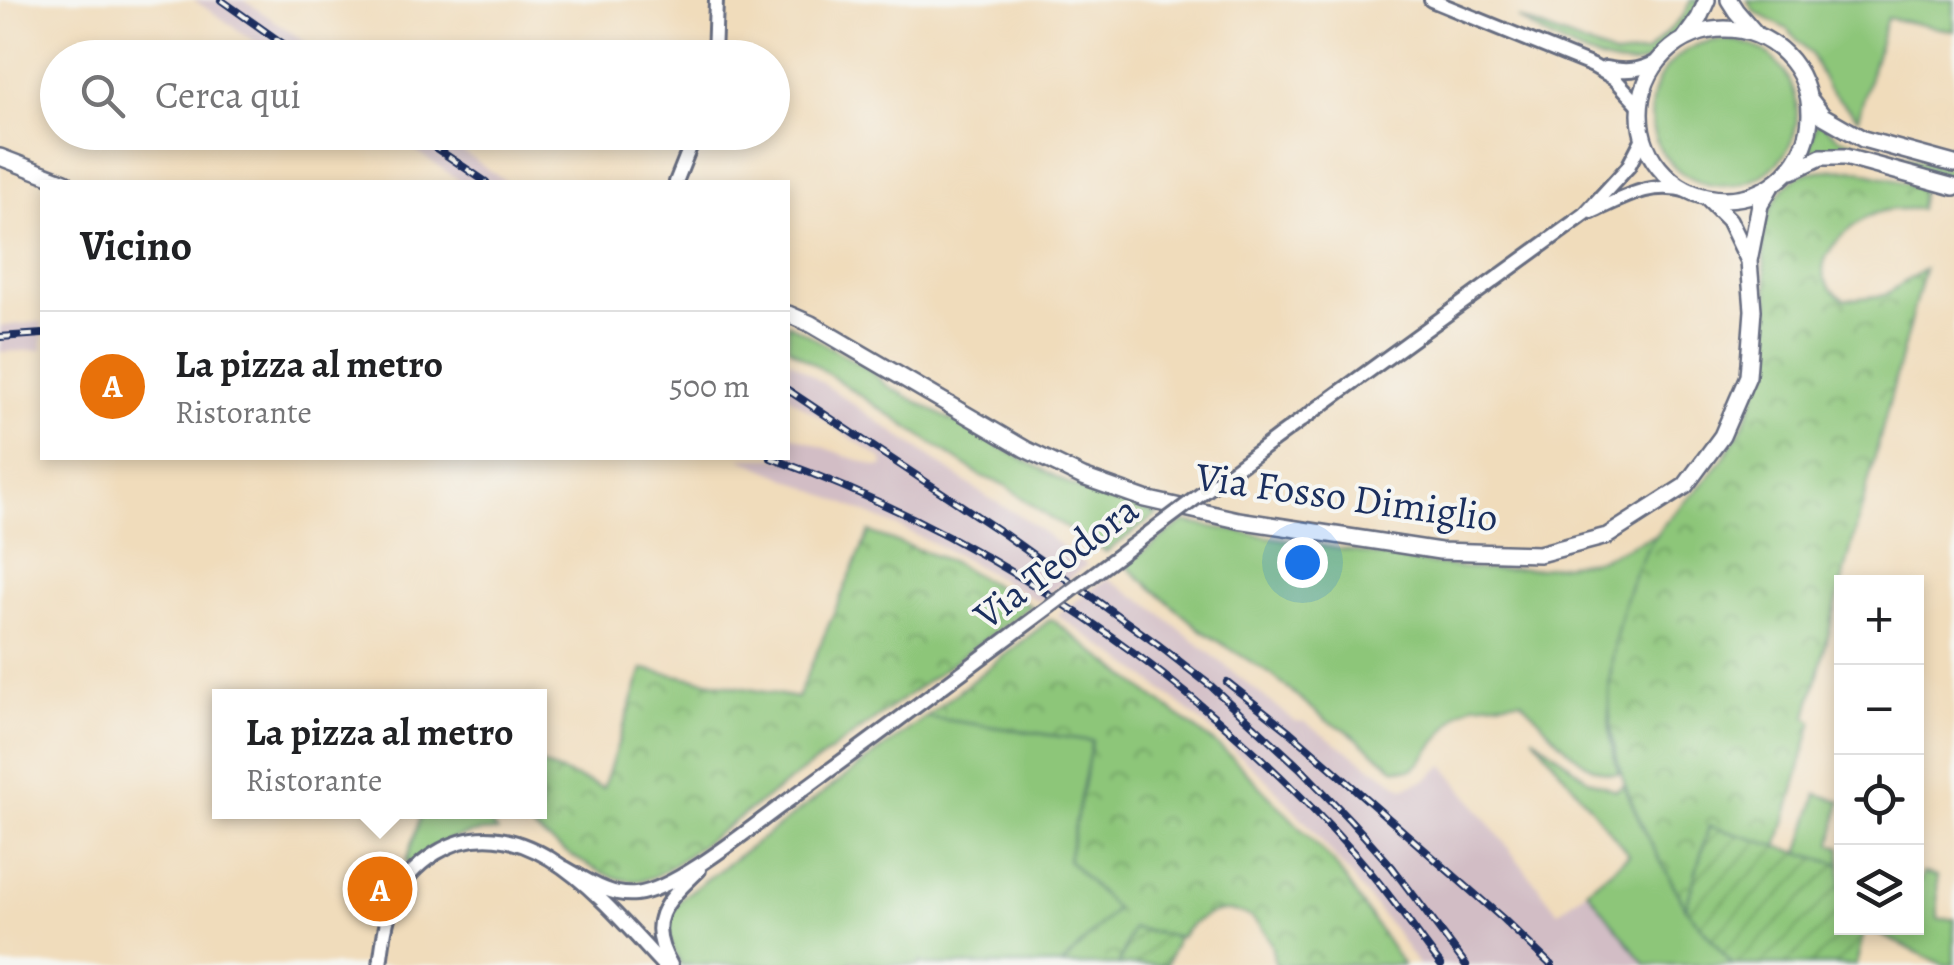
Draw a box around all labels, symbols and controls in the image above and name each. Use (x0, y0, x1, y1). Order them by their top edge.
search box (40, 40, 790, 150)
icon: search (75, 68, 130, 123)
text: Cerca qui (155, 69, 301, 121)
text: Vicino (80, 217, 192, 274)
text: La pizza al metro (175, 338, 443, 390)
text: A (102, 364, 123, 408)
text: 500 m (669, 364, 750, 408)
text: Ristorante (175, 390, 312, 434)
street label: Via Fosso Dimiglio (1192, 448, 1501, 545)
street label: Via Teodora (962, 482, 1150, 643)
your location (1277, 537, 1328, 588)
map controls (1834, 575, 1924, 935)
button: + (1834, 575, 1924, 665)
button: − (1834, 665, 1924, 755)
popup (212, 689, 547, 819)
text: La pizza al metro (245, 706, 514, 758)
button: locate (1834, 755, 1924, 845)
text: Ristorante (245, 758, 382, 802)
button: layers (1834, 845, 1924, 935)
pin: A (348, 852, 412, 926)

